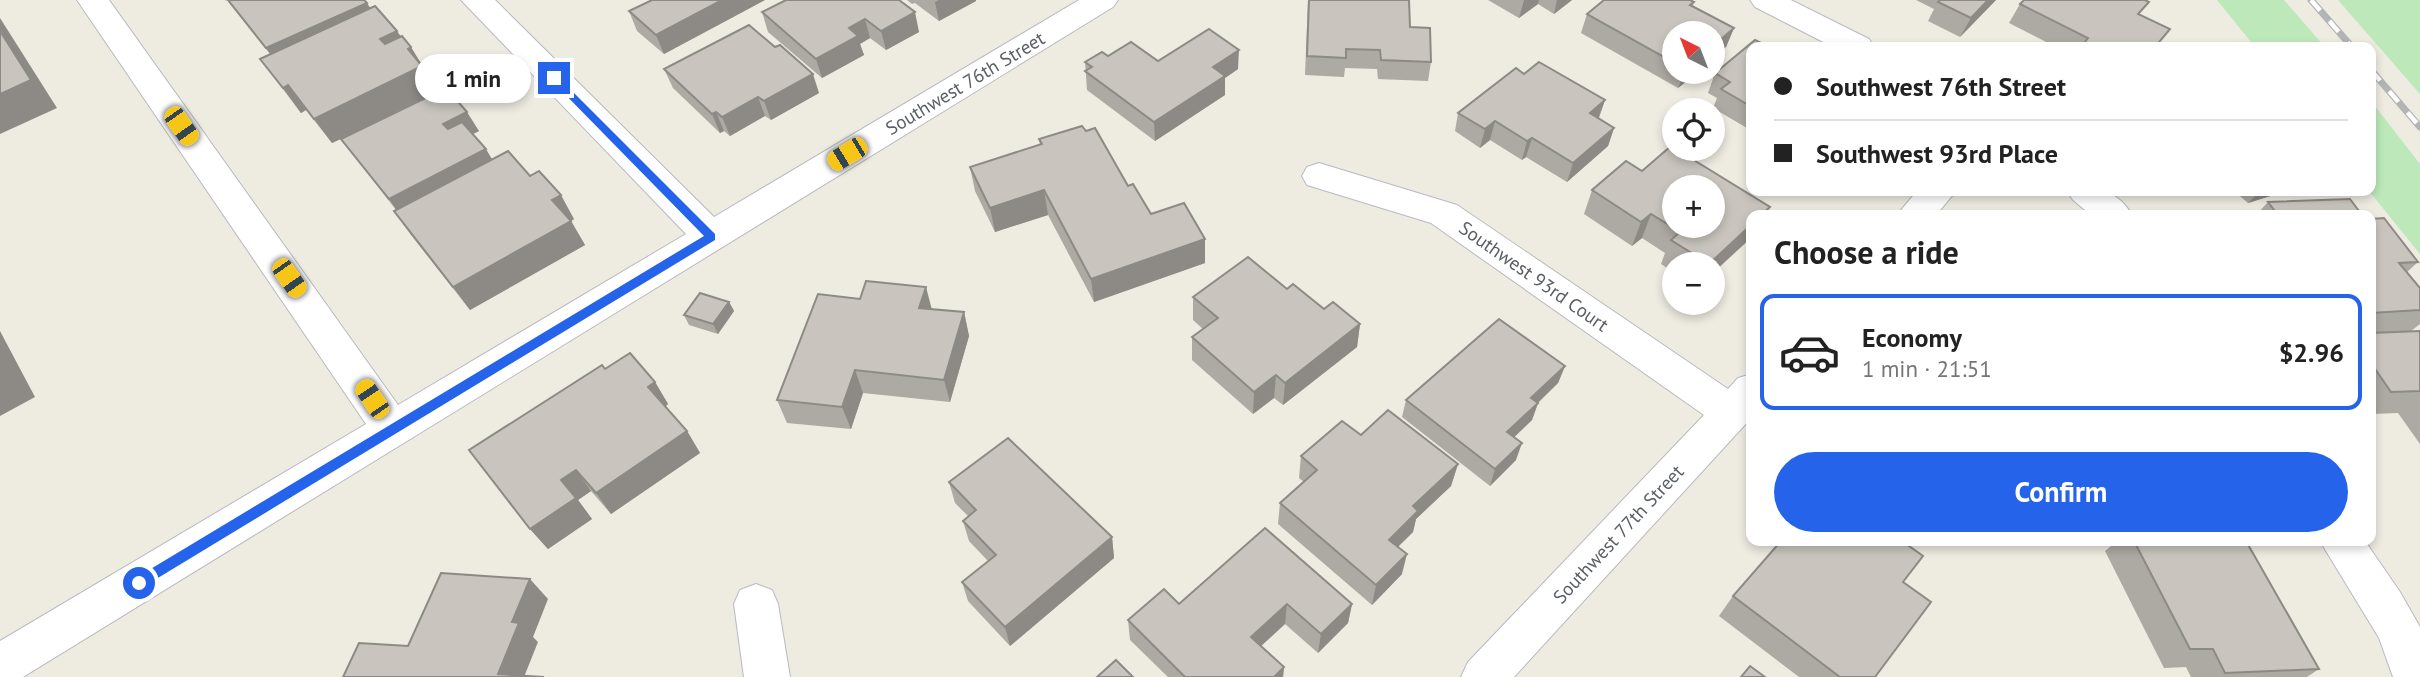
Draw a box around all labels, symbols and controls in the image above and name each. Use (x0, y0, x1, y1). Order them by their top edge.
north arrow (1662, 21, 1726, 84)
map controls (1662, 21, 1725, 315)
street label: Southwest 76th Street (881, 26, 1049, 140)
callout: 1 min (414, 54, 530, 102)
route end (538, 62, 570, 94)
text: 1 min (445, 64, 501, 93)
text: Southwest 76th Street (1816, 70, 2066, 103)
button: locate (1662, 98, 1725, 161)
car (161, 103, 202, 149)
car (824, 134, 871, 174)
text: Southwest 93rd Place (1816, 137, 2058, 170)
button: + (1662, 175, 1725, 238)
street label: Southwest 93rd Court (1455, 215, 1614, 337)
text: Choose a ride (1774, 231, 1959, 273)
button: − (1662, 252, 1725, 315)
car (269, 255, 310, 301)
icon: car (1778, 321, 1841, 384)
text: Economy (1862, 321, 1962, 354)
text: $2.96 (2279, 336, 2344, 369)
text: 1 min · 21:51 (1862, 354, 1992, 383)
car (352, 376, 393, 422)
button: Confirm (1774, 452, 2348, 532)
street label: Southwest 77th Street (1548, 459, 1689, 608)
route start (123, 567, 155, 599)

